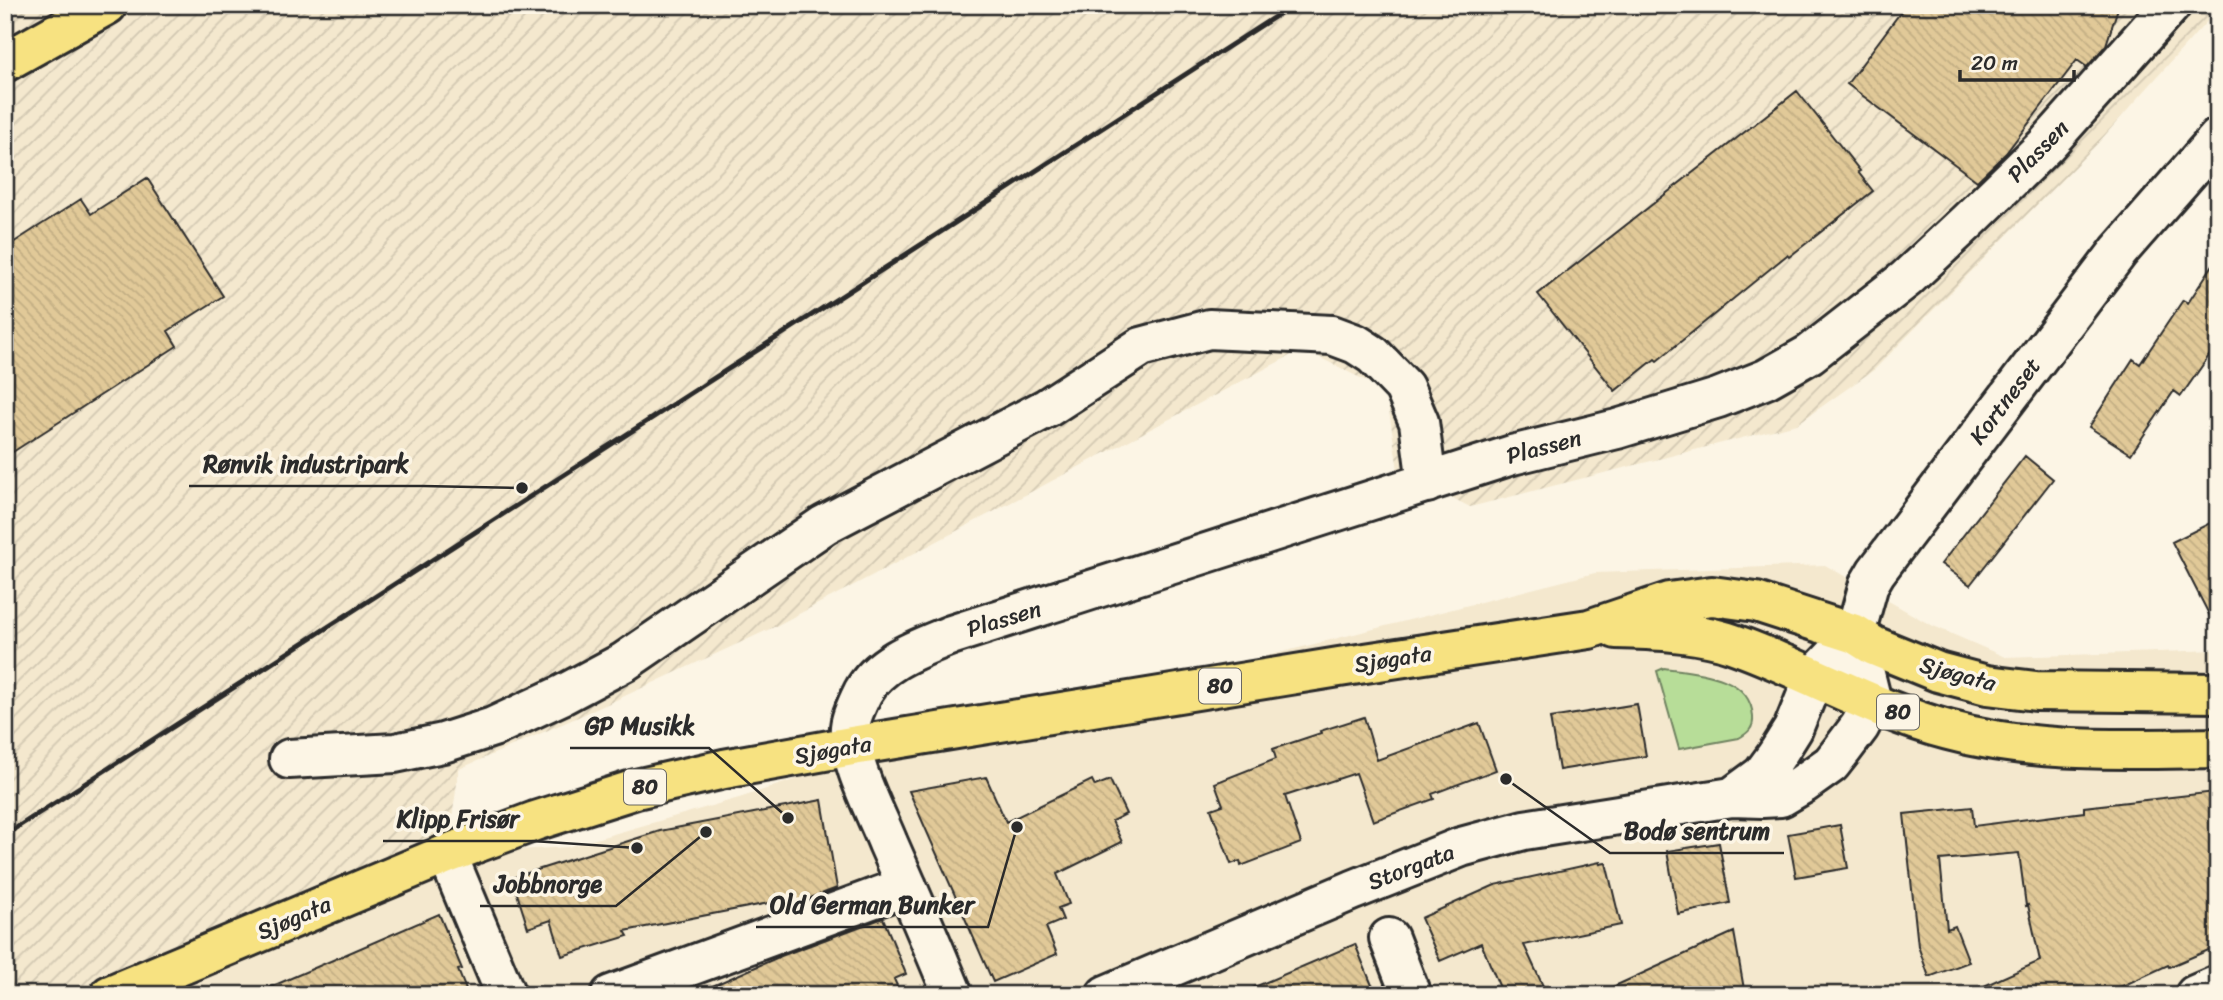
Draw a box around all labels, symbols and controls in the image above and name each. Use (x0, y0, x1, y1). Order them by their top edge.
scale bar (1960, 38, 2074, 82)
text: 20 m (1971, 44, 2018, 82)
street label: Plassen (1997, 109, 2079, 193)
street label: Kortneset (1958, 348, 2052, 454)
street label: Plassen (1502, 417, 1586, 477)
callout: Rønvik industripark (189, 441, 423, 486)
text: Rønvik industripark (202, 443, 409, 485)
street label: Plassen (962, 588, 1046, 650)
street label: Sjøgata (1351, 633, 1435, 685)
street label: Sjøgata (1915, 644, 2001, 704)
road number: 80 (1199, 668, 1241, 704)
road number: 80 (1877, 694, 1919, 730)
callout: GP Musikk (570, 703, 709, 748)
text: GP Musikk (585, 705, 696, 747)
street label: Sjøgata (791, 723, 875, 777)
road number: 80 (624, 770, 666, 804)
callout: Klipp Frisør (383, 796, 533, 841)
text: Klipp Frisør (396, 798, 521, 840)
callout: Bodø sentrum (1610, 808, 1784, 853)
text: Bodø sentrum (1624, 810, 1770, 852)
street label: Storgata (1361, 832, 1461, 902)
callout: Jobbnorge (480, 861, 616, 906)
text: Jobbnorge (492, 863, 603, 905)
callout: Old German Bunker (756, 882, 988, 927)
street label: Sjøgata (250, 884, 338, 952)
text: Old German Bunker (770, 884, 976, 926)

